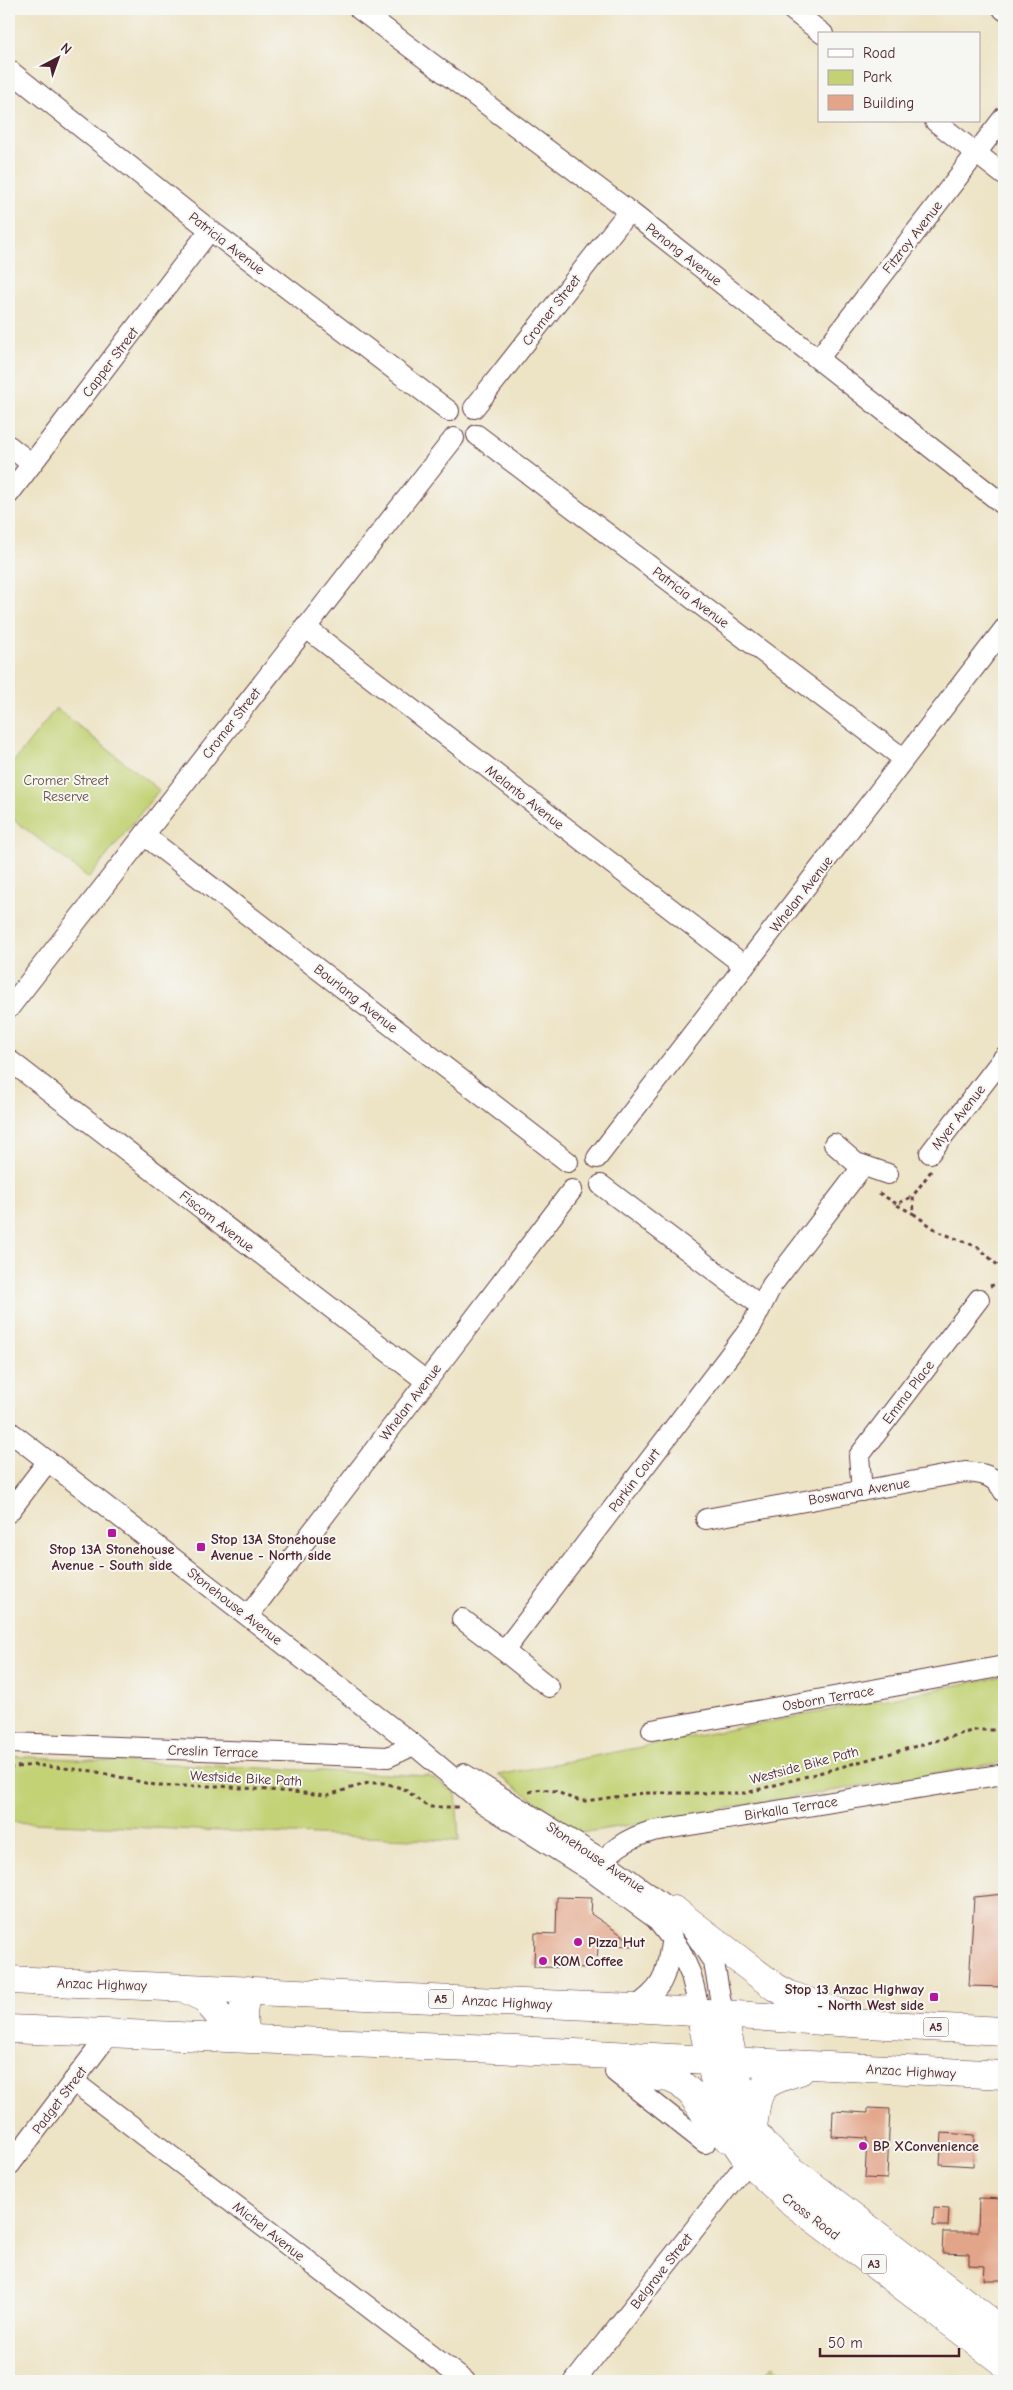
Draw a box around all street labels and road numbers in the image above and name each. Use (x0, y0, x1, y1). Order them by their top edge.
street label: Fitzroy Avenue (879, 198, 946, 277)
street label: Patricia Avenue (185, 208, 268, 278)
street label: Penong Avenue (642, 219, 725, 289)
street label: Cromer Street (518, 271, 585, 349)
street label: Capper Street (79, 323, 143, 401)
street label: Patricia Avenue (649, 563, 732, 632)
street label: Cromer Street (198, 684, 265, 762)
street label: Melanto Avenue (482, 761, 567, 833)
street label: Whelan Avenue (766, 853, 836, 936)
street label: Bourlang Avenue (310, 960, 401, 1036)
street label: Myer Avenue (928, 1081, 989, 1153)
street label: Fiscom Avenue (176, 1187, 257, 1256)
street label: Emma Place (879, 1357, 938, 1428)
street label: Whelan Avenue (376, 1360, 445, 1444)
street label: Parkin Court (605, 1444, 664, 1515)
street label: Boswarva Avenue (807, 1474, 911, 1509)
street label: Stonehouse Avenue (184, 1564, 285, 1649)
street label: Osborn Terrace (781, 1682, 875, 1715)
street label: Creslin Terrace (167, 1741, 258, 1762)
street label: Westside Bike Path (748, 1743, 860, 1788)
street label: Westside Bike Path (190, 1767, 302, 1790)
street label: Birkalla Terrace (743, 1793, 839, 1824)
street label: Stonehouse Avenue (543, 1818, 648, 1897)
street label: Anzac Highway (57, 1974, 148, 1995)
road number: A5 (428, 1990, 454, 2008)
street label: Anzac Highway (462, 1992, 553, 2013)
road number: A5 (924, 2018, 948, 2036)
street label: Anzac Highway (866, 2061, 957, 2082)
street label: Padget Street (29, 2062, 91, 2137)
street label: Cross Road (779, 2189, 843, 2244)
street label: Michel Avenue (229, 2198, 308, 2265)
street label: Belgrave Street (627, 2229, 697, 2312)
road number: A3 (862, 2254, 886, 2274)

